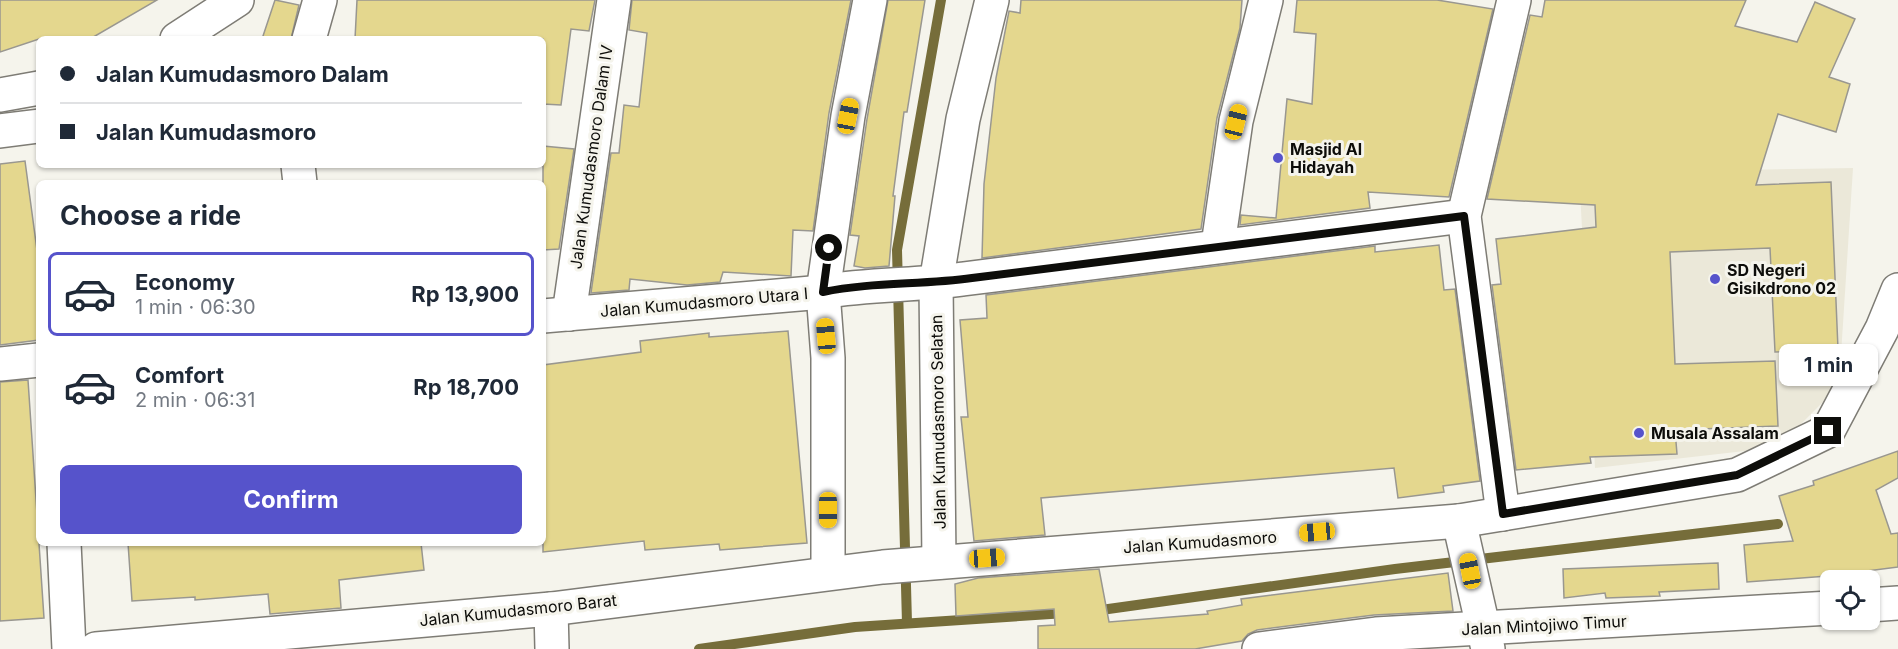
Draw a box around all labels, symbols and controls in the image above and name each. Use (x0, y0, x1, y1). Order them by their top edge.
street label: Jalan Kumudasmoro Dalam IV (565, 44, 617, 270)
text: Jalan Kumudasmoro Dalam (96, 61, 389, 87)
car (836, 97, 860, 135)
car (1223, 102, 1249, 142)
text: Jalan Kumudasmoro (96, 119, 316, 145)
place label: Masjid Al Hidayah (1290, 139, 1362, 177)
marker: Masjid Al Hidayah (1271, 151, 1285, 165)
text: Choose a ride (60, 199, 241, 232)
route start (815, 234, 842, 261)
place label: SD Negeri Gisikdrono 02 (1727, 260, 1836, 298)
icon: car (63, 267, 117, 321)
text: Economy (135, 269, 235, 295)
marker: SD Negeri Gisikdrono 02 (1708, 272, 1722, 286)
text: Rp 13,900 (411, 281, 519, 307)
street label: Jalan Kumudasmoro Utara I (599, 283, 809, 321)
text: 1 min · 06:30 (135, 295, 256, 319)
street label: Jalan Kumudasmoro Selatan (926, 314, 950, 530)
car (815, 317, 837, 355)
callout: 1 min (1778, 344, 1878, 386)
text: 1 min (1804, 353, 1853, 377)
icon: car (63, 360, 117, 414)
text: Comfort (135, 362, 224, 388)
text: Rp 18,700 (413, 374, 519, 400)
text: 2 min · 06:31 (135, 388, 255, 412)
route end (1814, 417, 1841, 444)
place label: Musala Assalam (1651, 423, 1779, 443)
marker: Musala Assalam (1632, 426, 1646, 440)
button: Confirm (60, 465, 522, 534)
car (819, 492, 837, 528)
car (1298, 521, 1336, 543)
street label: Jalan Kumudasmoro (1122, 527, 1278, 557)
car (968, 548, 1006, 568)
car (1458, 552, 1482, 590)
map controls (1820, 570, 1880, 630)
button: locate (1820, 570, 1880, 630)
street label: Jalan Kumudasmoro Barat (418, 590, 618, 630)
street label: Jalan Mintojiwo Timur (1461, 611, 1627, 639)

